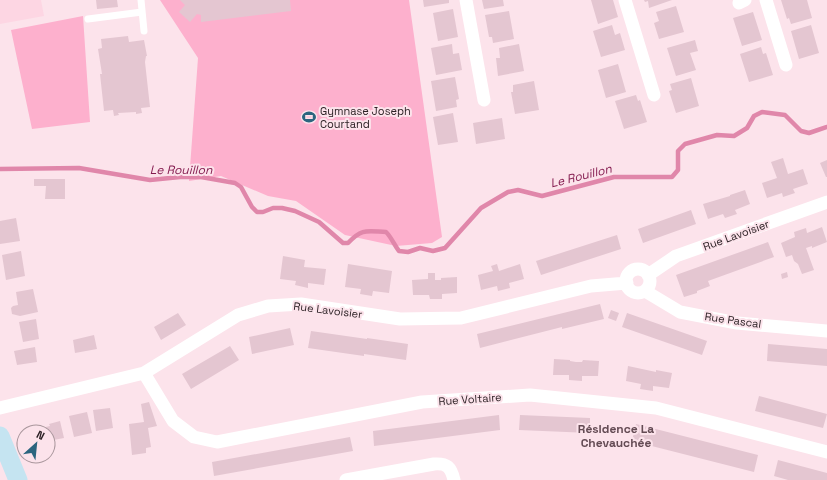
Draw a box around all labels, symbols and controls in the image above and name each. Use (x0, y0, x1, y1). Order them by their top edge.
place label: Gymnase Joseph Courtand (320, 104, 411, 131)
sports icon: Gymnase Joseph Courtand (301, 109, 317, 125)
water label: Le Rouillon (549, 161, 614, 191)
water label: Le Rouillon (150, 162, 213, 178)
street label: Rue Lavoisier (701, 217, 771, 253)
street label: Rue Lavoisier (293, 299, 363, 321)
street label: Rue Pascal (704, 309, 762, 331)
street label: Rue Voltaire (438, 390, 502, 408)
district label: Résidence La Chevauchée (578, 421, 654, 451)
north arrow (16, 424, 56, 464)
text: N (34, 427, 47, 443)

